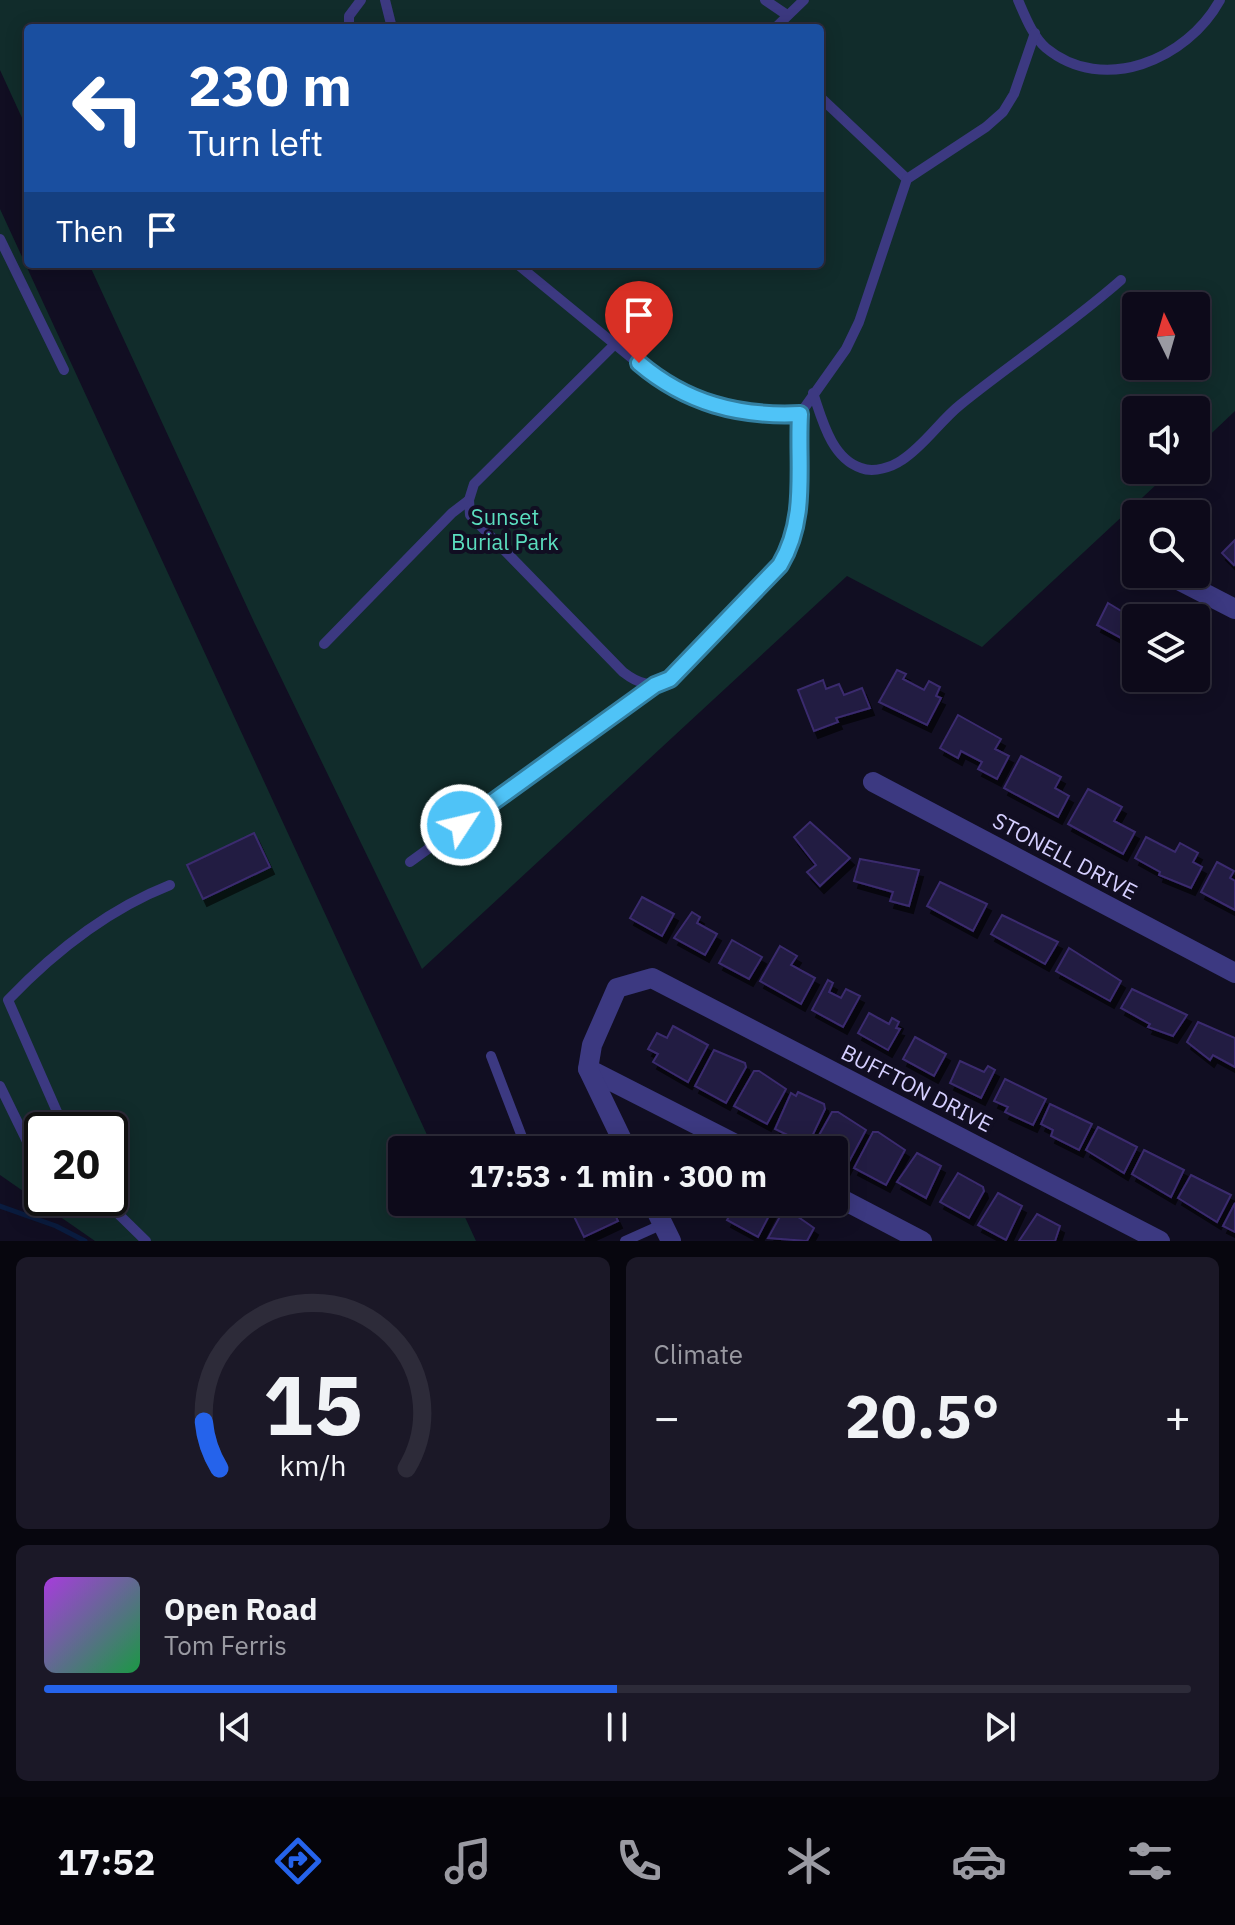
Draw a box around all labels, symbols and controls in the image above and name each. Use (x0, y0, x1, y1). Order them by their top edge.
text: 230 m (188, 49, 352, 121)
icon: left (56, 56, 160, 160)
text: Turn left (188, 119, 323, 166)
icon: arrive (140, 208, 184, 252)
text: Then (56, 211, 124, 250)
pin (605, 281, 673, 363)
north arrow (1122, 292, 1210, 380)
map controls (1122, 292, 1210, 692)
icon: arrive (617, 293, 661, 337)
button: sound (1122, 396, 1210, 484)
button: search (1122, 500, 1210, 588)
park label: Sunset Burial Park (451, 502, 559, 556)
button: layers (1122, 604, 1210, 692)
position arrow (419, 783, 503, 867)
street label: STONELL DRIVE (988, 805, 1143, 906)
street label: BUFFTON DRIVE (837, 1037, 998, 1138)
speed limit sign: 20 (24, 1112, 128, 1216)
text: 17:53 · 1 min · 300 m (469, 1156, 767, 1195)
text: Climate (654, 1337, 743, 1371)
text: 15 (263, 1350, 363, 1458)
text: 20.5° (845, 1376, 1000, 1455)
text: − (654, 1388, 680, 1445)
text: + (1165, 1388, 1191, 1445)
text: km/h (279, 1447, 346, 1484)
text: Open Road (164, 1589, 317, 1628)
text: Tom Ferris (164, 1628, 287, 1662)
icon: previous (213, 1705, 257, 1749)
icon: pause (595, 1705, 639, 1749)
icon: next (978, 1705, 1022, 1749)
icon: directions (270, 1833, 326, 1889)
icon: music (440, 1833, 496, 1889)
icon: phone (611, 1833, 667, 1889)
icon: climate (781, 1833, 837, 1889)
icon: car (951, 1833, 1007, 1889)
icon: filters (1122, 1833, 1178, 1889)
text: 17:52 (57, 1838, 155, 1885)

